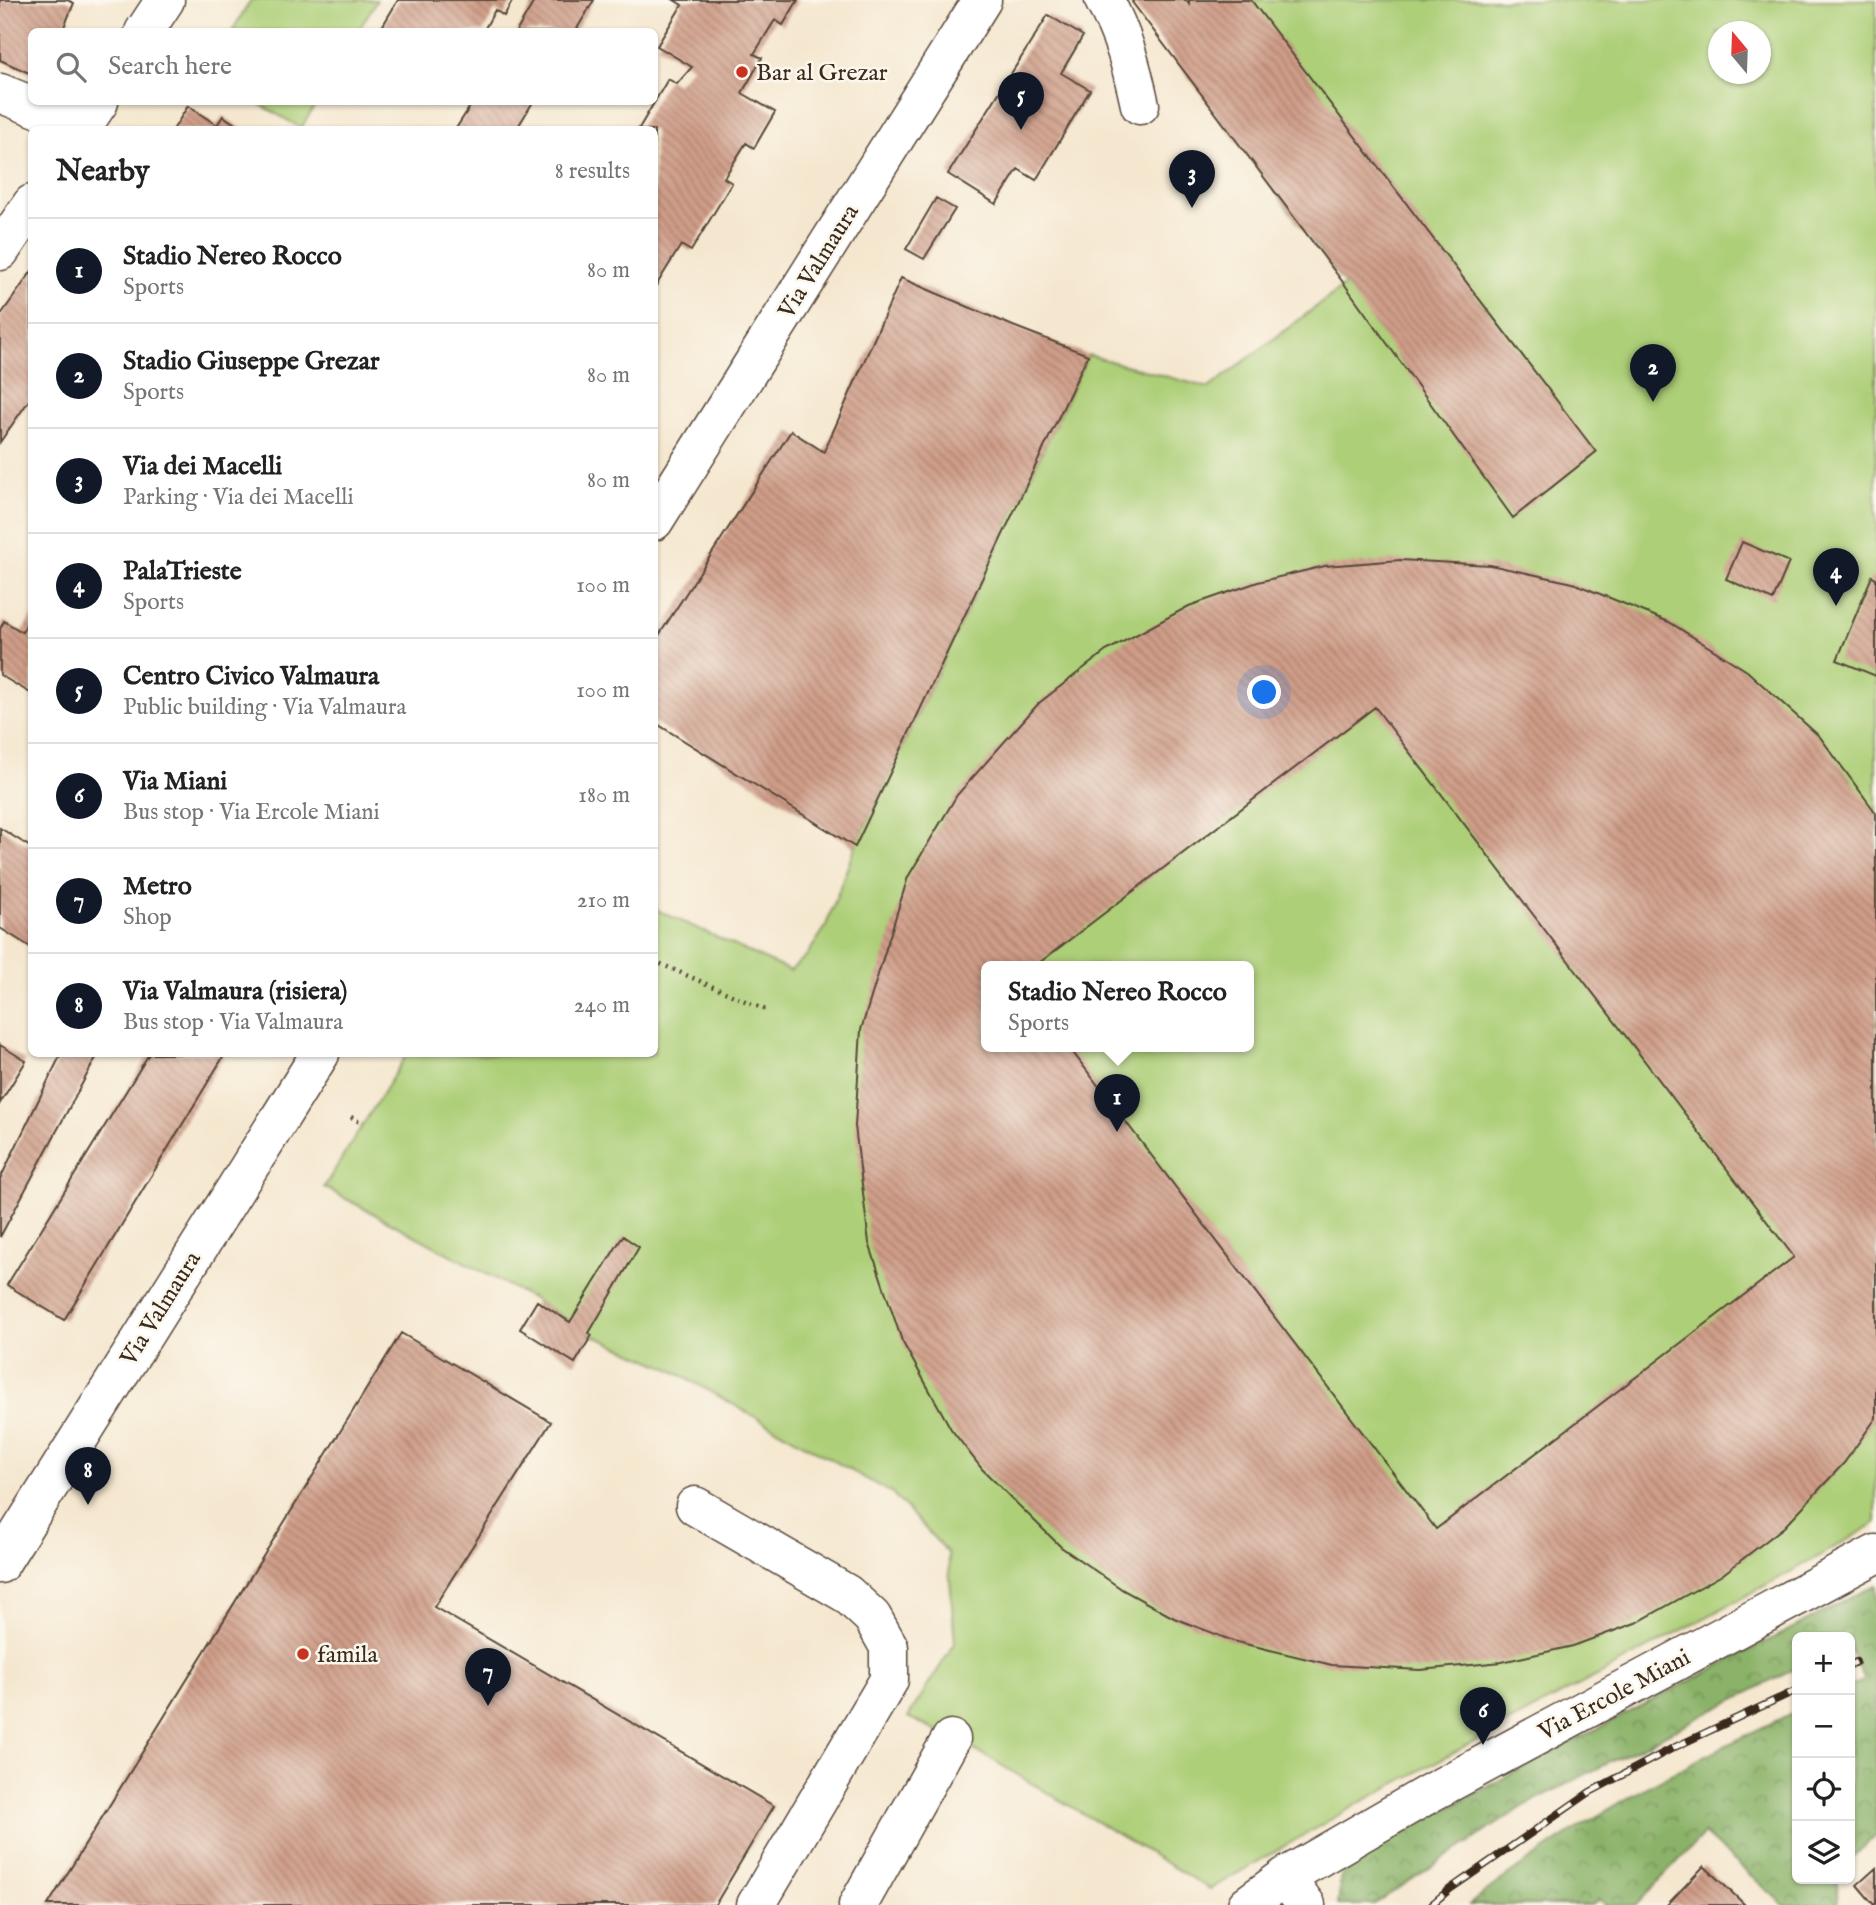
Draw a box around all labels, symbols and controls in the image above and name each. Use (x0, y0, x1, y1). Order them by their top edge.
north arrow (1708, 21, 1771, 84)
search box (28, 28, 658, 105)
icon: search (52, 48, 90, 86)
text: Search here (108, 50, 232, 83)
place label: Bar al Grezar (756, 58, 888, 89)
marker: Bar al Grezar (734, 64, 750, 80)
pin: 5 (998, 72, 1044, 130)
pin: 3 (1169, 150, 1215, 208)
text: Nearby (56, 153, 149, 191)
text: 8 results (555, 157, 630, 186)
street label: Via Valmaura (771, 198, 867, 326)
text: Stadio Nereo Rocco (123, 240, 342, 273)
text: 1 (75, 256, 83, 285)
text: 80 m (587, 256, 630, 285)
text: Sports (123, 273, 184, 302)
pin: 2 (1630, 344, 1676, 402)
text: Stadio Giuseppe Grezar (123, 345, 380, 378)
text: 2 (74, 361, 84, 390)
text: 80 m (587, 361, 630, 390)
text: Sports (123, 378, 184, 407)
text: Via dei Macelli (123, 450, 282, 483)
text: 3 (75, 466, 83, 495)
text: 80 m (587, 466, 630, 495)
text: Parking · Via dei Macelli (123, 483, 354, 512)
pin: 4 (1813, 548, 1859, 606)
text: PalaTrieste (123, 555, 242, 588)
text: 4 (73, 571, 85, 600)
text: 100 m (576, 571, 630, 600)
text: Sports (123, 588, 184, 617)
text: Centro Civico Valmaura (123, 660, 379, 693)
your location (1247, 675, 1281, 709)
text: 5 (75, 676, 83, 705)
text: 100 m (576, 676, 630, 705)
text: Public building · Via Valmaura (123, 693, 406, 722)
text: Via Miani (123, 765, 227, 798)
text: 6 (74, 781, 84, 810)
text: 180 m (578, 781, 630, 810)
text: Bus stop · Via Ercole Miani (123, 798, 380, 827)
text: Metro (123, 870, 192, 903)
text: 7 (74, 886, 84, 915)
text: 210 m (577, 886, 630, 915)
text: Shop (123, 903, 172, 932)
popup (981, 961, 1254, 1052)
text: Via Valmaura (risiera) (123, 975, 347, 1008)
text: Stadio Nereo Rocco (1008, 976, 1227, 1009)
text: 8 (74, 991, 84, 1020)
text: 240 m (574, 991, 630, 1020)
text: Bus stop · Via Valmaura (123, 1008, 343, 1037)
text: Sports (1008, 1009, 1069, 1038)
pin: 1 (1094, 1074, 1140, 1132)
street label: Via Valmaura (113, 1245, 209, 1373)
pin: 8 (65, 1447, 111, 1505)
map controls (1792, 1632, 1855, 1884)
button: + (1792, 1632, 1855, 1695)
place label: famila (317, 1640, 379, 1671)
street label: Via Ercole Miani (1533, 1642, 1696, 1749)
marker: famila (295, 1646, 311, 1662)
pin: 7 (465, 1648, 511, 1706)
pin: 6 (1460, 1687, 1506, 1745)
button: − (1792, 1695, 1855, 1758)
button: locate (1792, 1758, 1855, 1821)
button: layers (1792, 1821, 1855, 1884)

